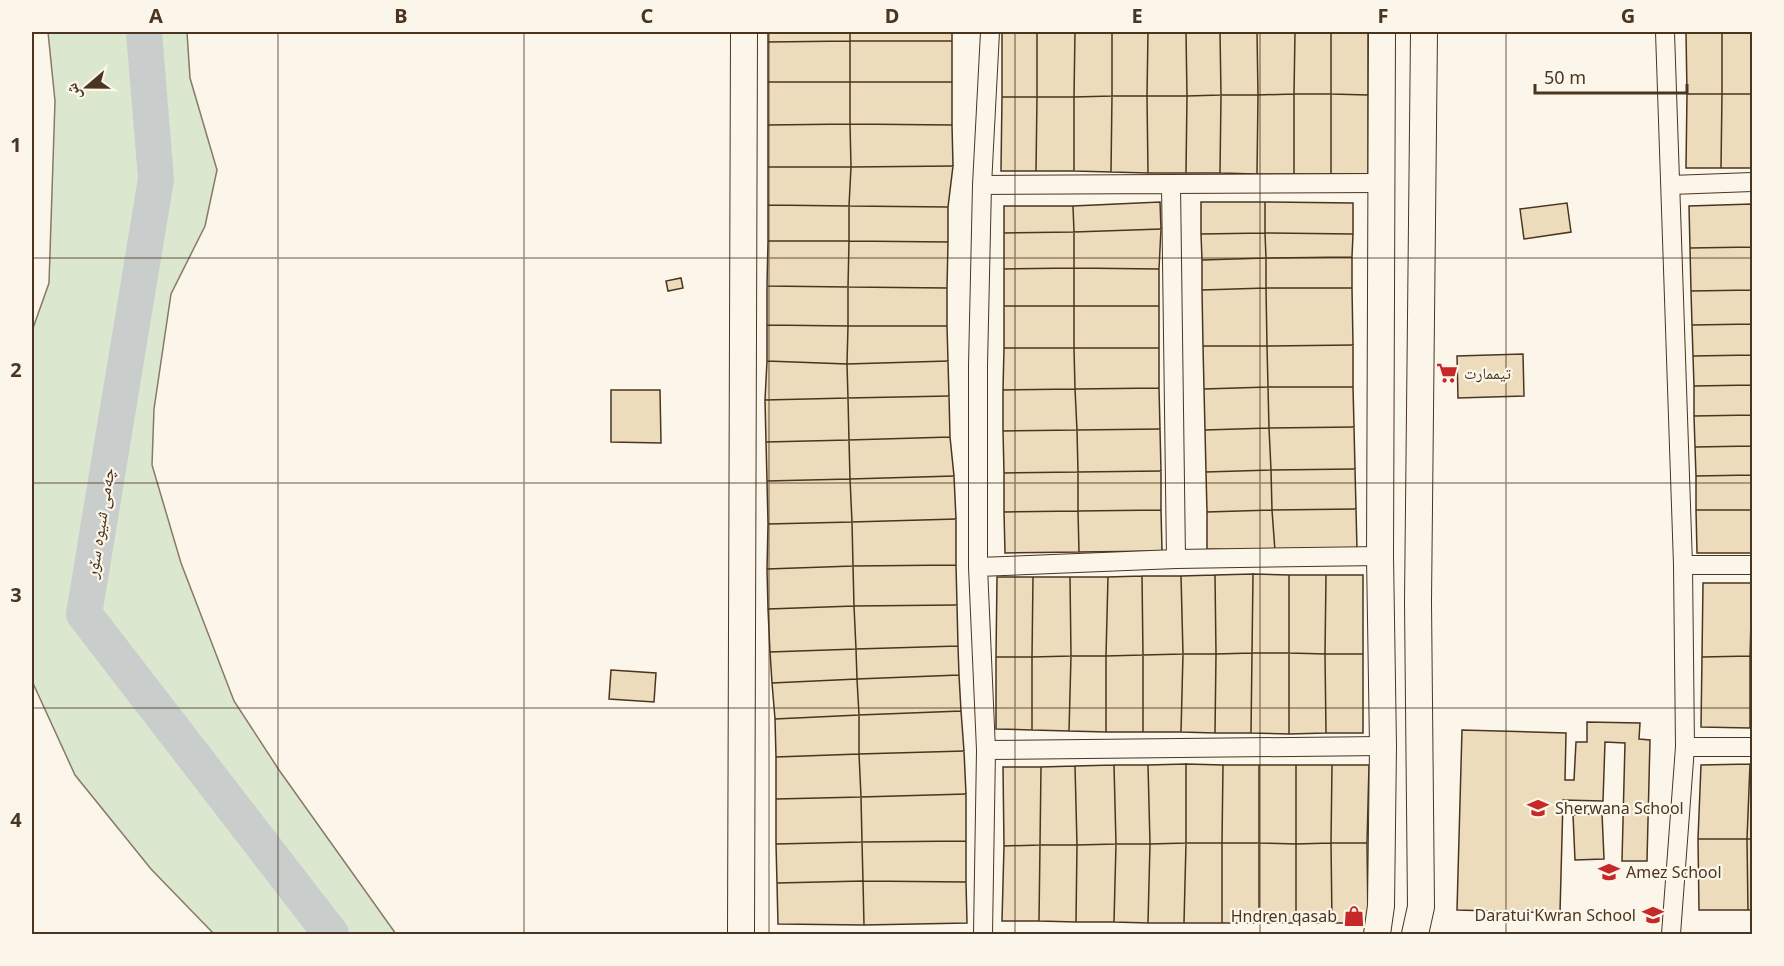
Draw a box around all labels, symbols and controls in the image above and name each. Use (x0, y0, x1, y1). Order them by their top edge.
text: A (149, 2, 163, 29)
text: B (394, 2, 408, 29)
text: C (641, 2, 654, 29)
text: D (885, 2, 899, 29)
text: E (1131, 2, 1143, 29)
text: F (1378, 2, 1388, 29)
text: G (1621, 2, 1635, 29)
north arrow (57, 57, 117, 117)
scale bar (1535, 57, 1686, 95)
text: 50 m (1544, 65, 1586, 89)
text: ش (60, 80, 86, 104)
text: 1 (10, 131, 22, 158)
text: 2 (10, 356, 22, 383)
supermarket icon: تیممارت (1435, 361, 1459, 385)
place label: تیممارت (1464, 362, 1511, 384)
water label: چەمی شیوە سۆر (78, 466, 120, 582)
text: 3 (10, 581, 22, 608)
school or university icon: Sherwana School (1526, 796, 1550, 820)
place label: Sherwana School (1555, 797, 1684, 819)
text: 4 (10, 806, 22, 833)
school or university icon: Amez School (1597, 860, 1621, 884)
place label: Amez School (1626, 861, 1722, 883)
school or university icon: Daratui Kwran School (1641, 903, 1665, 927)
shop icon: Hndren qasab (1342, 904, 1366, 928)
place label: Daratui Kwran School (1474, 904, 1636, 926)
place label: Hndren qasab (1231, 905, 1337, 927)

